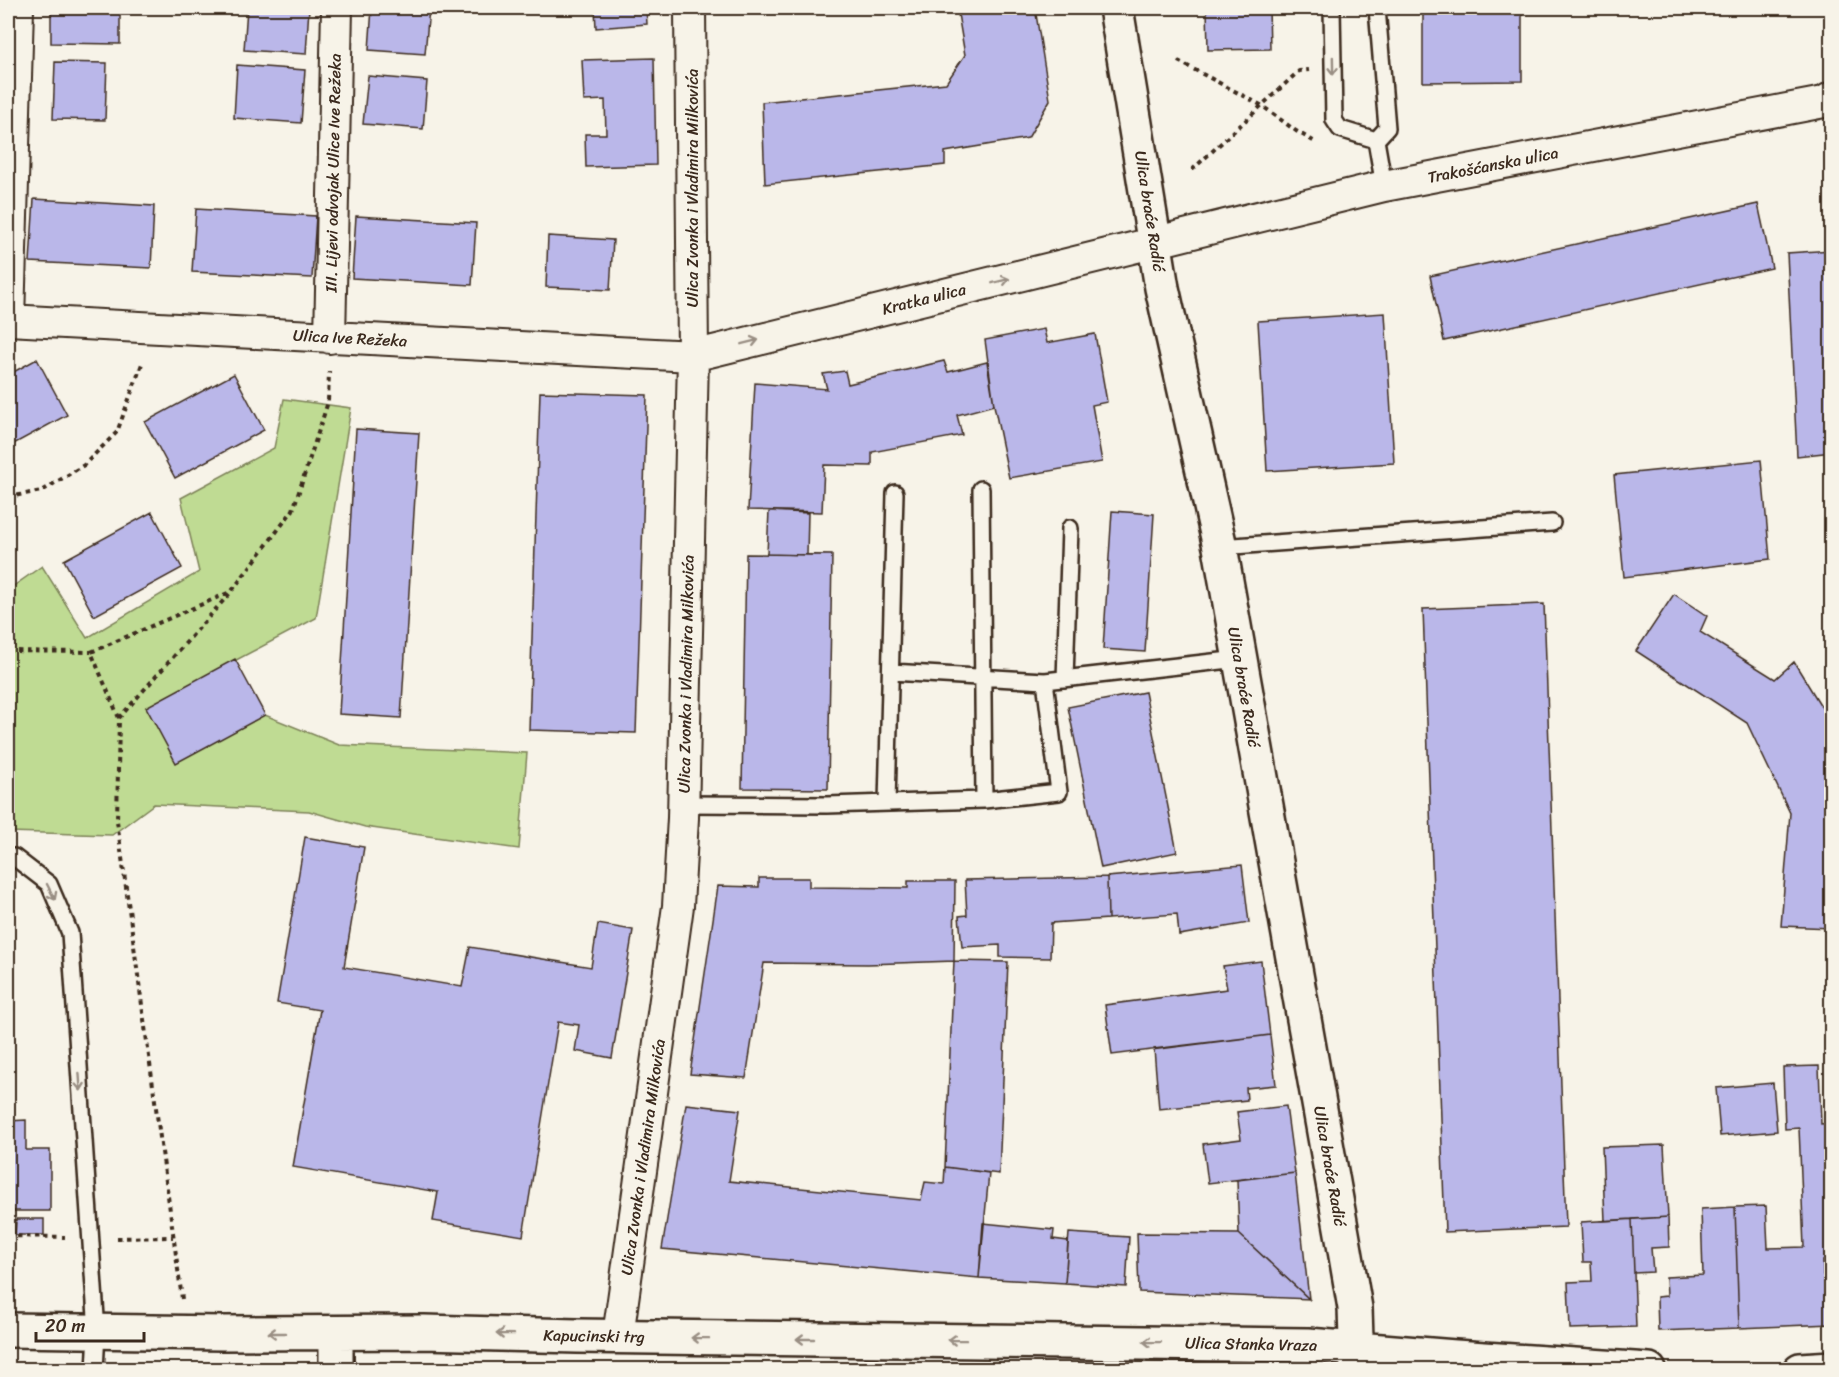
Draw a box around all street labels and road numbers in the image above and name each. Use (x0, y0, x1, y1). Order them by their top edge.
street label: III. Lijevi odvojak Ulice Ive Režeka (316, 53, 350, 294)
street label: Ulica Zvonka i Vladimira Milkovića (678, 69, 707, 307)
street label: Trakošćanska ulica (1425, 138, 1561, 192)
street label: Ulica braće Radić (1126, 149, 1174, 275)
street label: Kratka ulica (879, 274, 970, 323)
street label: Ulica Ive Režeka (292, 321, 408, 355)
street label: Ulica Zvonka i Vladimira Milkovića (669, 555, 703, 793)
street label: Ulica braće Radić (1219, 624, 1269, 751)
street label: Ulica Zvonka i Vladimira Milkovića (612, 1037, 674, 1277)
street label: Ulica braće Radić (1305, 1103, 1355, 1230)
street label: Kapucinski trg (543, 1321, 645, 1351)
street label: Ulica Stanka Vraza (1185, 1328, 1317, 1360)

